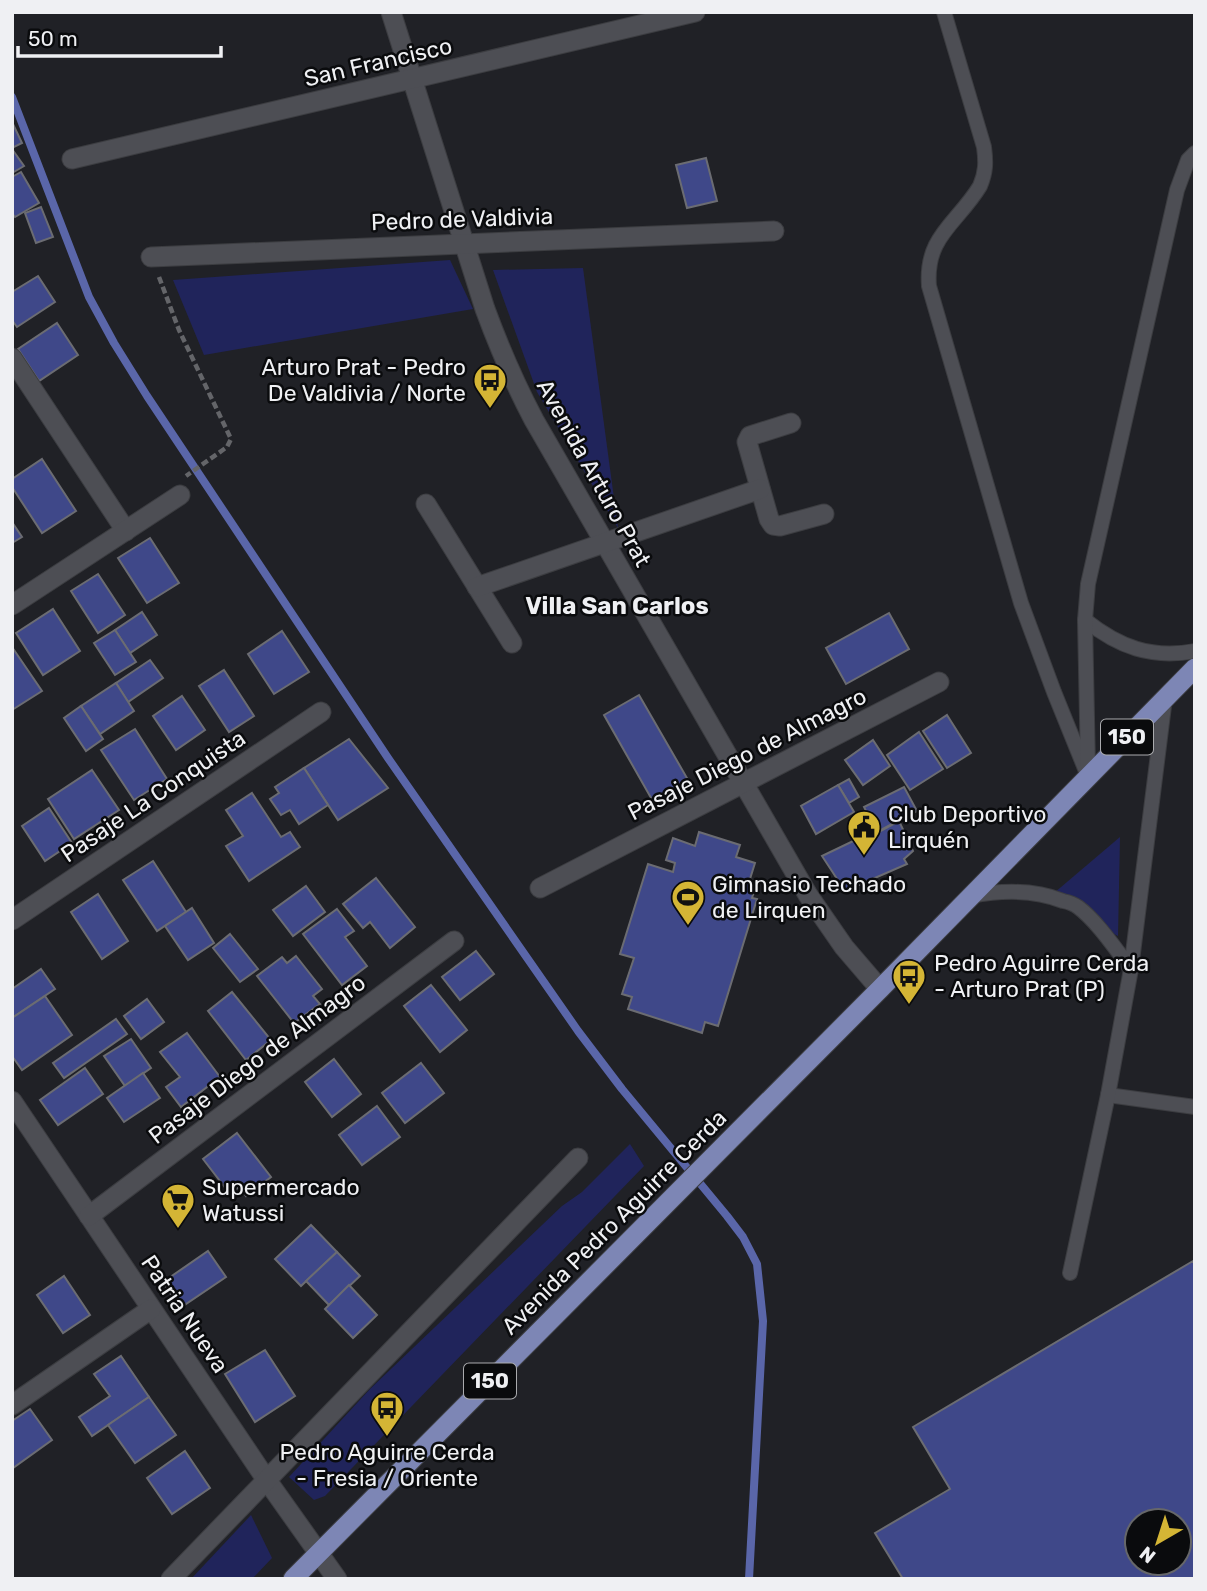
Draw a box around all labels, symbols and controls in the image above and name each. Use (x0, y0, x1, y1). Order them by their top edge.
scale bar (18, 14, 220, 58)
text: 50 m (28, 26, 78, 51)
street label: San Francisco (301, 31, 455, 93)
street label: Pedro de Valdivia (370, 202, 554, 236)
place label: Arturo Prat - Pedro De Valdivia / Norte (261, 353, 466, 407)
bus stop icon: Arturo Prat - Pedro De Valdivia / Norte (471, 361, 509, 410)
street label: Avenida Arturo Prat (531, 374, 657, 572)
district label: Villa San Carlos (525, 592, 709, 620)
street label: Pasaje Diego de Almagro (623, 682, 871, 826)
road number: 150 (1101, 720, 1153, 754)
street label: Pasaje La Conquista (55, 724, 251, 868)
place label: Club Deportivo Lirquén (888, 800, 1047, 854)
public building icon: Club Deportivo Lirquén (845, 808, 883, 857)
place label: Gimnasio Techado de Lirquen (712, 870, 906, 924)
sports icon: Gimnasio Techado de Lirquen (669, 878, 707, 927)
place label: Pedro Aguirre Cerda - Arturo Prat (P) (934, 949, 1149, 1003)
bus stop icon: Pedro Aguirre Cerda - Arturo Prat (P) (890, 957, 928, 1006)
street label: Pasaje Diego de Almagro (143, 968, 371, 1150)
street label: Avenida Pedro Aguirre Cerda (496, 1104, 732, 1340)
place label: Supermercado Watussi (202, 1173, 360, 1227)
supermarket icon: Supermercado Watussi (159, 1181, 197, 1230)
street label: Patria Nueva (135, 1250, 235, 1378)
road number: 150 (464, 1364, 516, 1398)
bus stop icon: Pedro Aguirre Cerda - Fresia / Oriente (368, 1389, 406, 1438)
place label: Pedro Aguirre Cerda - Fresia / Oriente (279, 1438, 495, 1492)
north arrow (1123, 1507, 1193, 1577)
text: N (1135, 1542, 1160, 1568)

